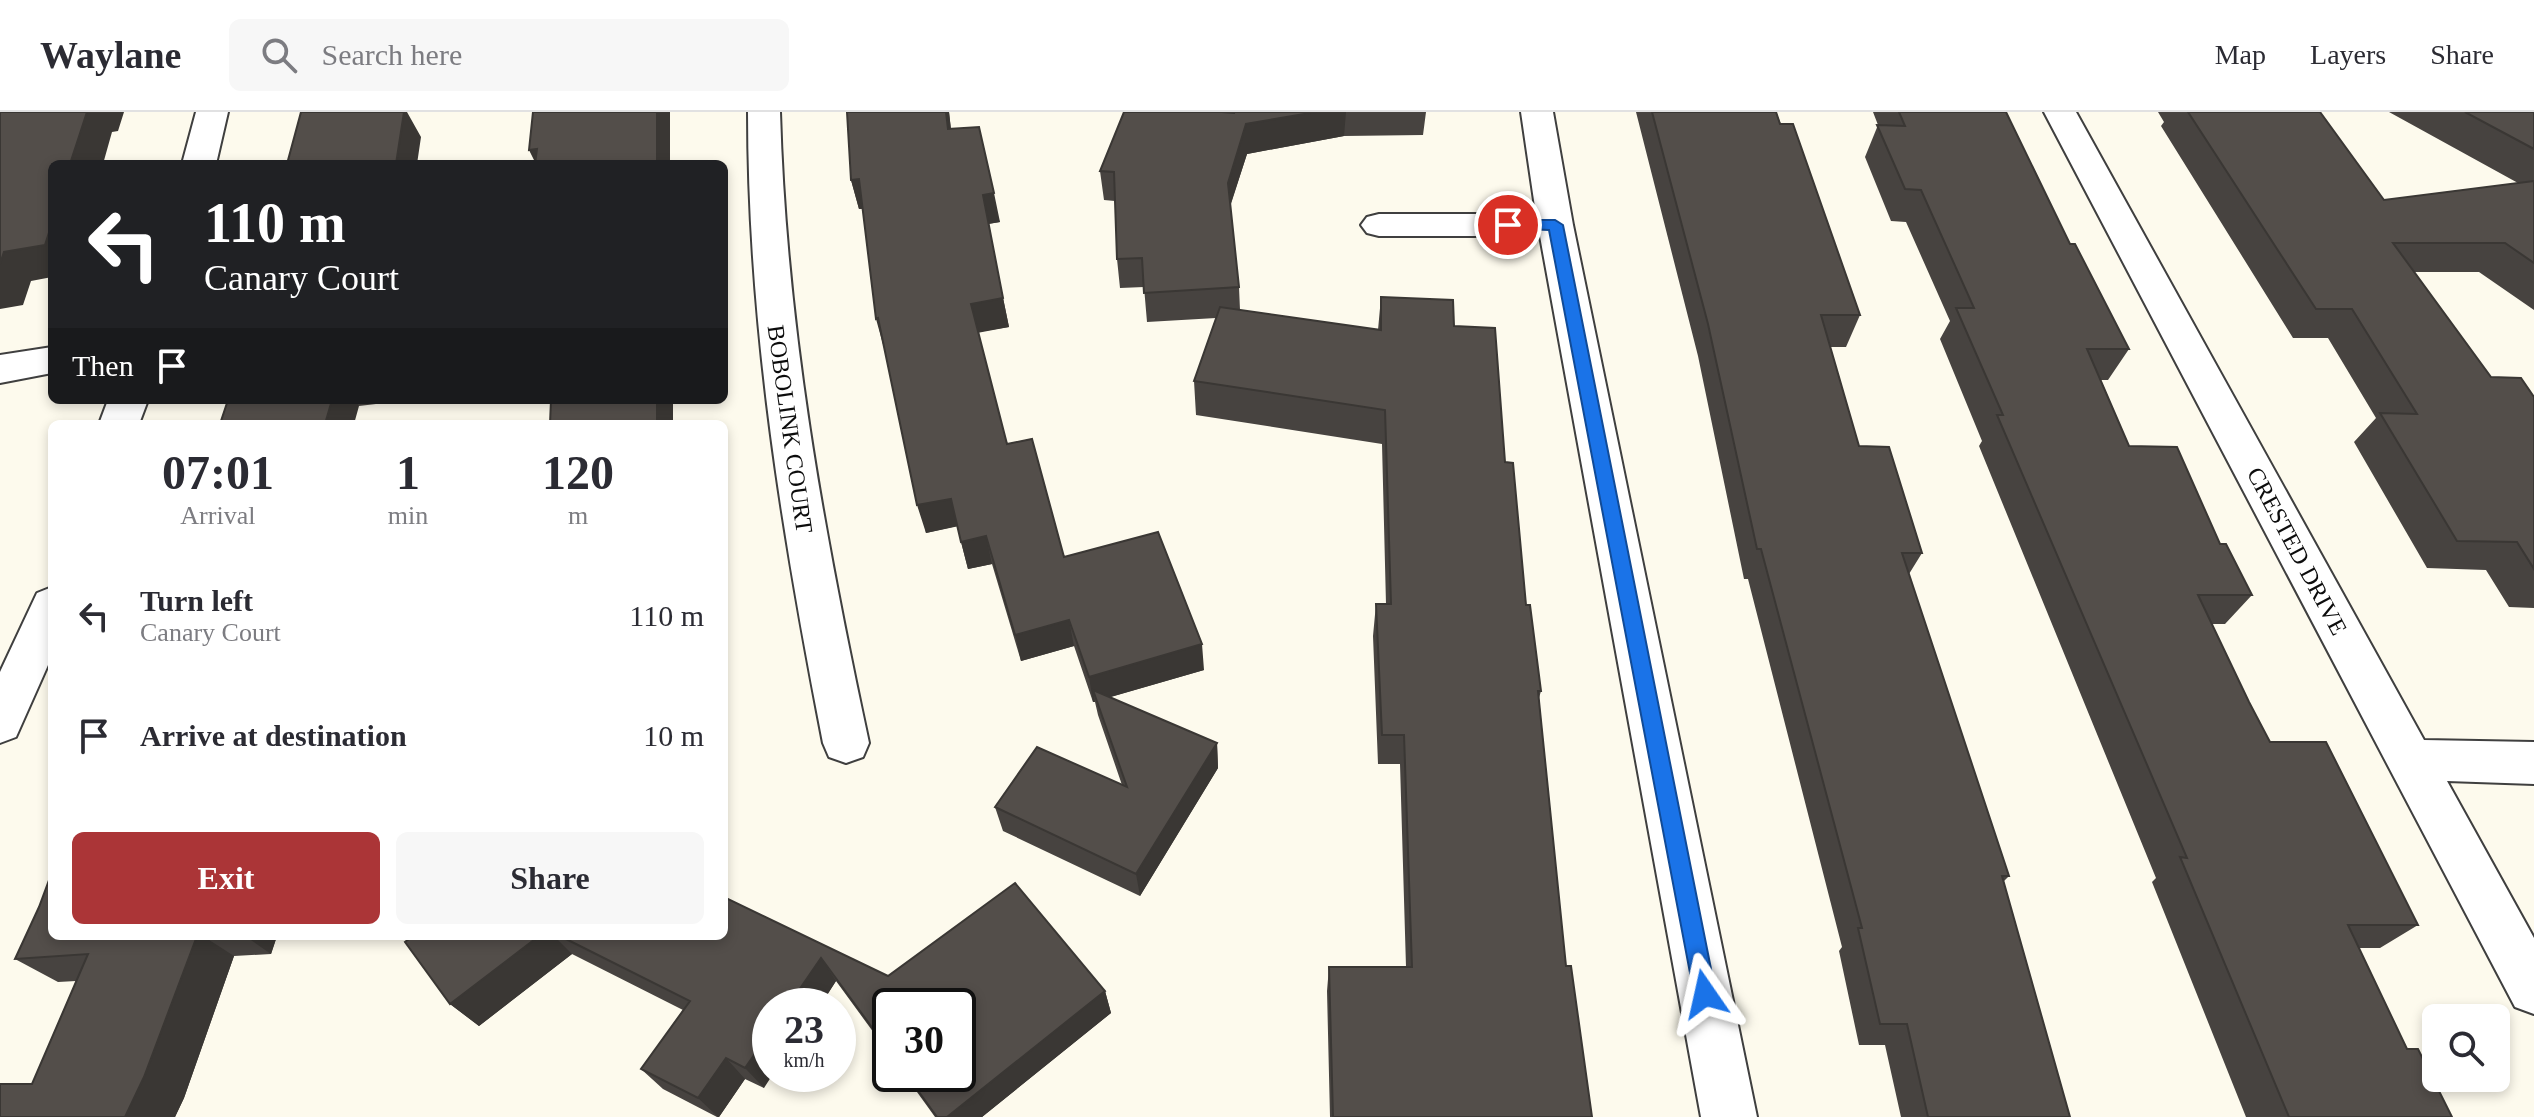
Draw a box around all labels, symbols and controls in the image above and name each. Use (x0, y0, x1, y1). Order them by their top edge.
search box (229, 19, 789, 91)
icon: search (257, 33, 301, 77)
text: Waylane (40, 34, 181, 76)
text: Search here (321, 38, 462, 71)
text: Map (2215, 39, 2266, 70)
text: Layers (2310, 39, 2386, 70)
text: Share (2430, 39, 2494, 70)
pin (1474, 191, 1542, 259)
icon: left (72, 192, 176, 296)
text: 110 m (204, 192, 346, 254)
icon: arrive (1486, 203, 1530, 247)
text: Canary Court (204, 258, 399, 298)
street label: BOBOLINK COURT (763, 323, 818, 535)
icon: arrive (150, 344, 194, 388)
text: Then (72, 349, 134, 382)
text: 07:01 (162, 446, 274, 499)
text: 1 (396, 446, 420, 499)
text: 120 (542, 446, 614, 499)
street label: CRESTED DRIVE (2242, 463, 2352, 639)
text: Arrival (180, 501, 255, 530)
text: min (388, 501, 428, 530)
text: m (568, 501, 588, 530)
text: Turn left (140, 584, 253, 617)
icon: left (72, 594, 116, 638)
text: 110 m (629, 599, 704, 632)
text: Canary Court (140, 618, 281, 647)
icon: arrive (72, 714, 116, 758)
text: Arrive at destination (140, 719, 407, 752)
text: 10 m (643, 719, 704, 752)
button: Exit (72, 832, 380, 924)
button: Share (396, 832, 704, 924)
position arrow (1663, 952, 1747, 1036)
speed limit sign: 30 (872, 988, 976, 1092)
map controls (2422, 1004, 2510, 1092)
button: search (2422, 1004, 2510, 1092)
text: 23 (784, 1007, 824, 1052)
text: km/h (783, 1049, 825, 1071)

